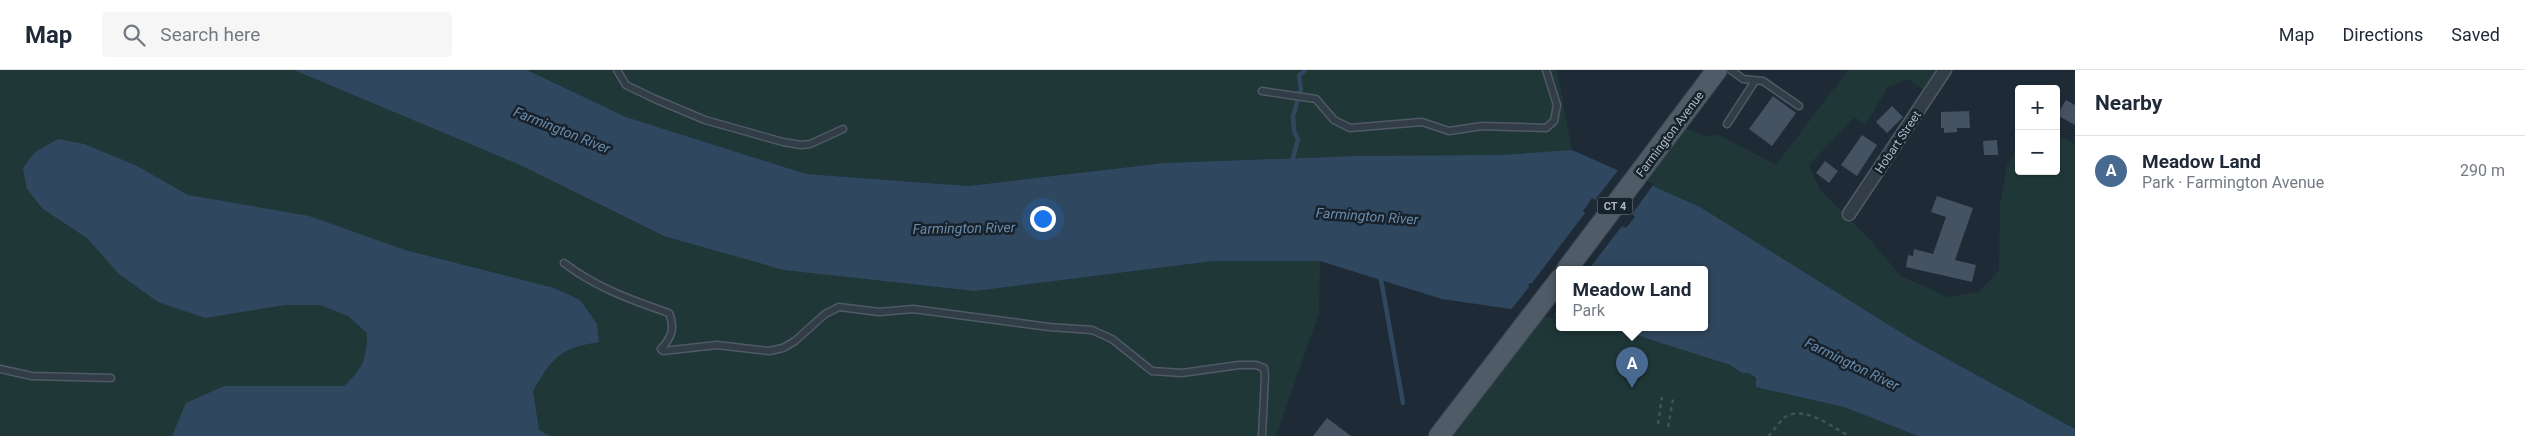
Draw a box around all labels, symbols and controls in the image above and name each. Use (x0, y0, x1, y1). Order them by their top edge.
search box (102, 12, 452, 57)
text: Map (25, 21, 72, 49)
icon: search (120, 21, 148, 49)
text: Search here (160, 23, 260, 46)
text: Map (2279, 24, 2314, 45)
text: Directions (2342, 24, 2423, 45)
text: Saved (2451, 24, 2500, 45)
map controls (2015, 85, 2060, 175)
button: + (2015, 85, 2060, 130)
street label: Farmington Avenue (1633, 89, 1707, 179)
text: Nearby (2095, 91, 2162, 115)
water label: Farmington River (511, 103, 613, 157)
street label: Hobart Street (1872, 108, 1924, 176)
button: − (2015, 130, 2060, 175)
text: Meadow Land (2142, 150, 2261, 173)
text: A (2106, 161, 2116, 180)
text: 290 m (2460, 161, 2505, 180)
text: Park · Farmington Avenue (2142, 173, 2324, 192)
road number: CT 4 (1598, 198, 1632, 214)
water label: Farmington River (1315, 204, 1419, 228)
your location (1030, 206, 1056, 232)
water label: Farmington River (913, 219, 1016, 237)
popup (1556, 266, 1708, 331)
text: Meadow Land (1573, 278, 1691, 301)
text: Park (1573, 301, 1605, 320)
water label: Farmington River (1802, 334, 1902, 394)
pin: A (1616, 347, 1648, 388)

